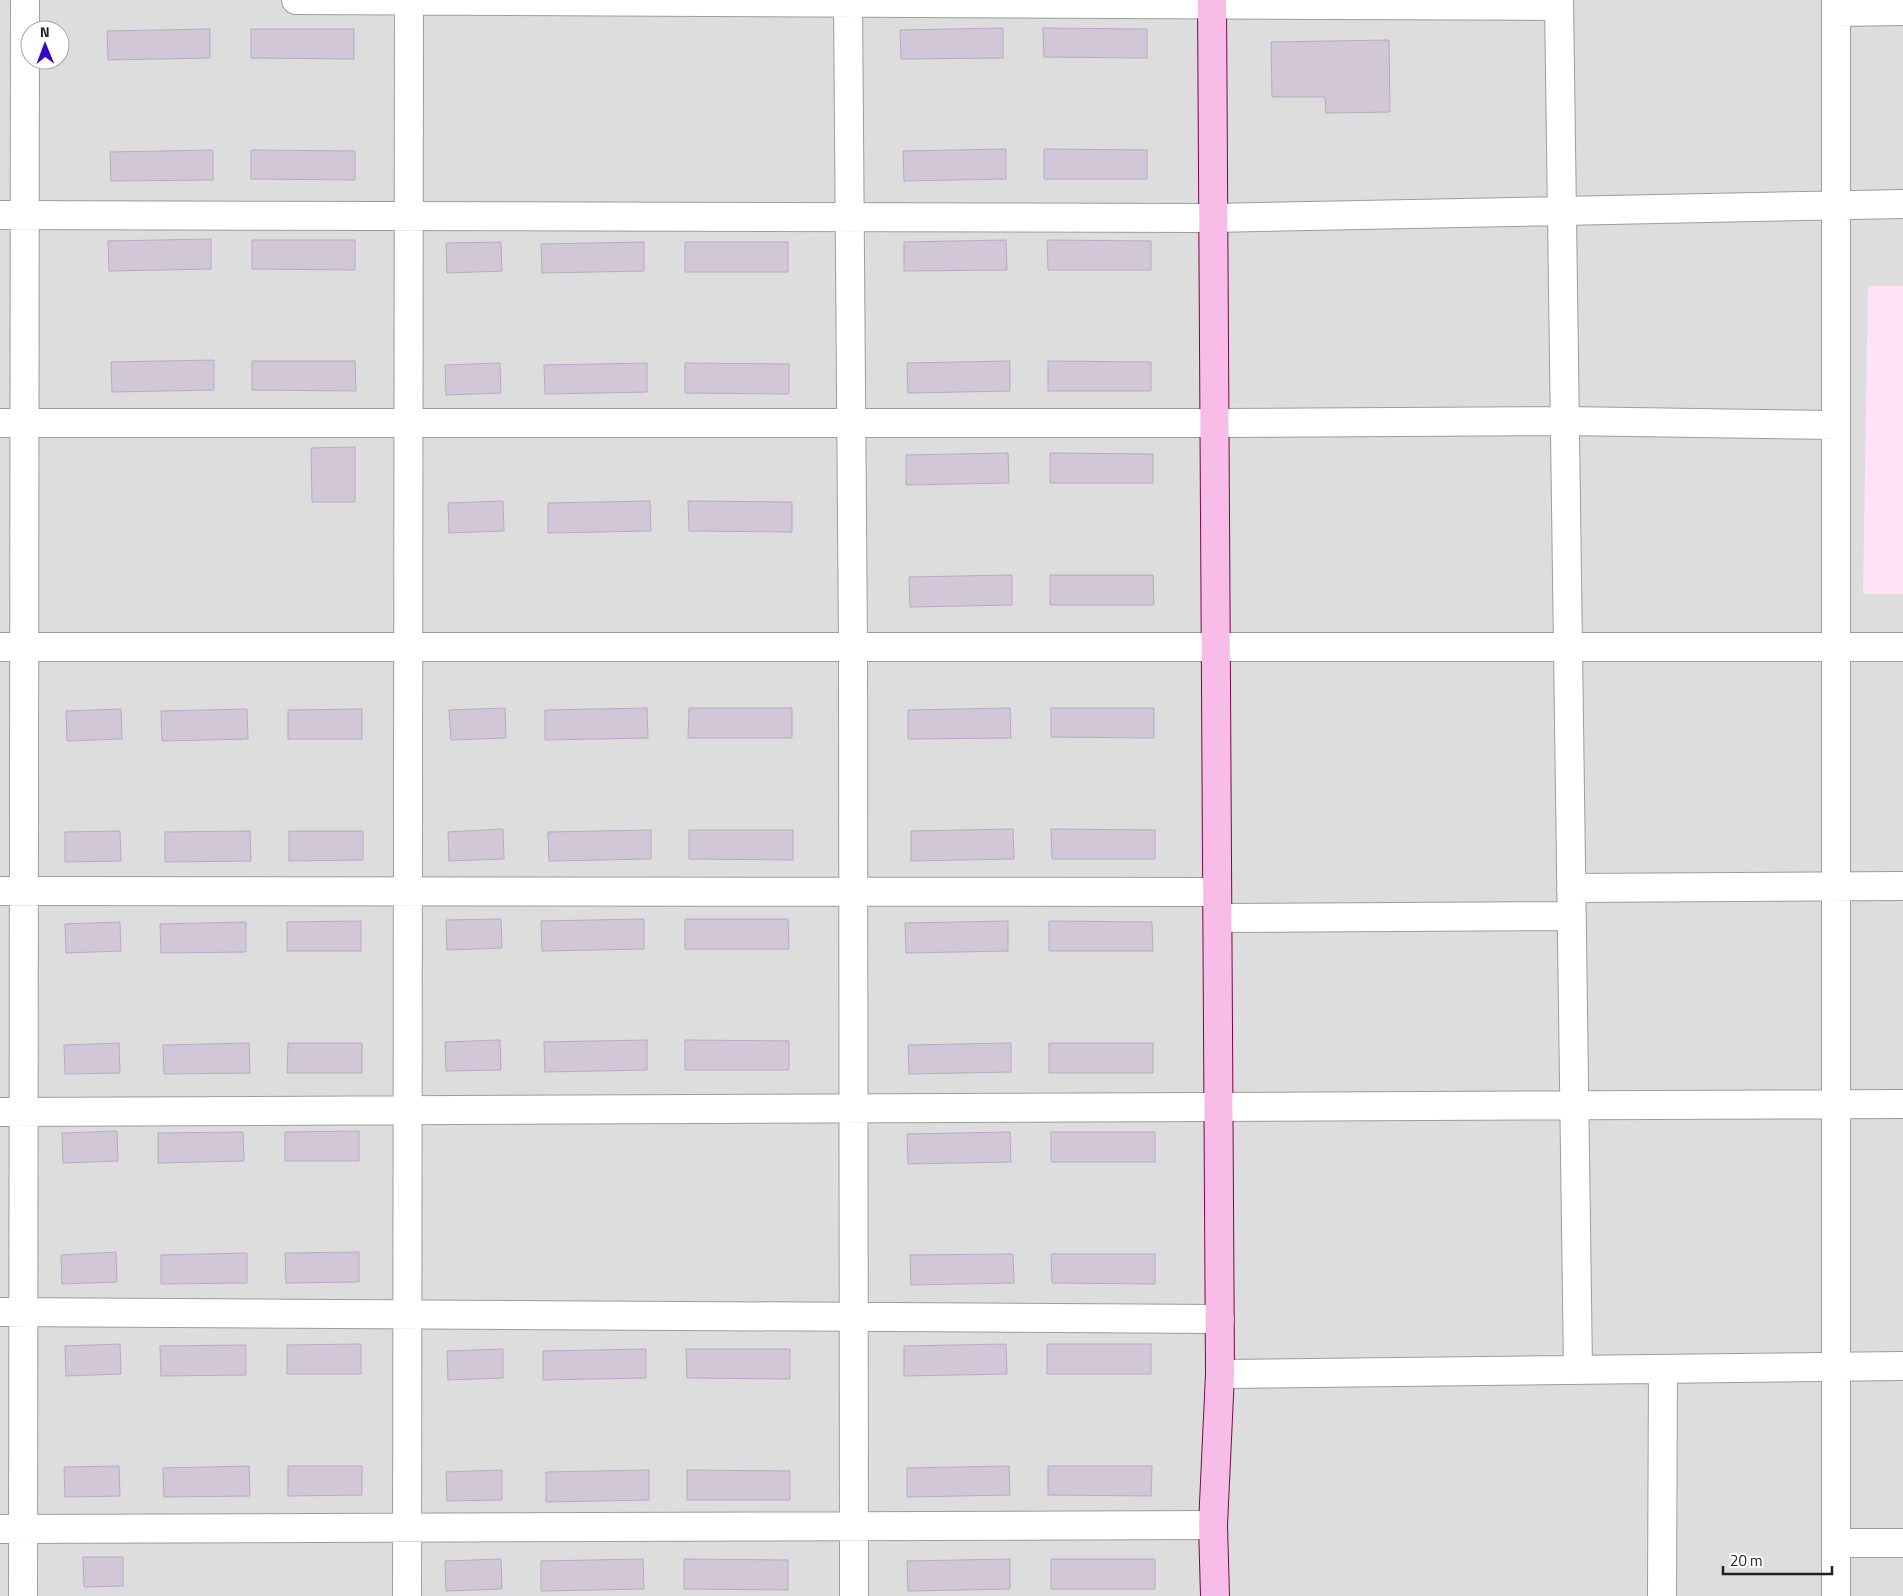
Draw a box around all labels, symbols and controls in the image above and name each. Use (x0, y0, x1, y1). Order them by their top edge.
north arrow (20, 20, 70, 70)
text: N (40, 21, 50, 42)
scale bar (1723, 1544, 1832, 1576)
text: 20 m (1730, 1549, 1763, 1572)

